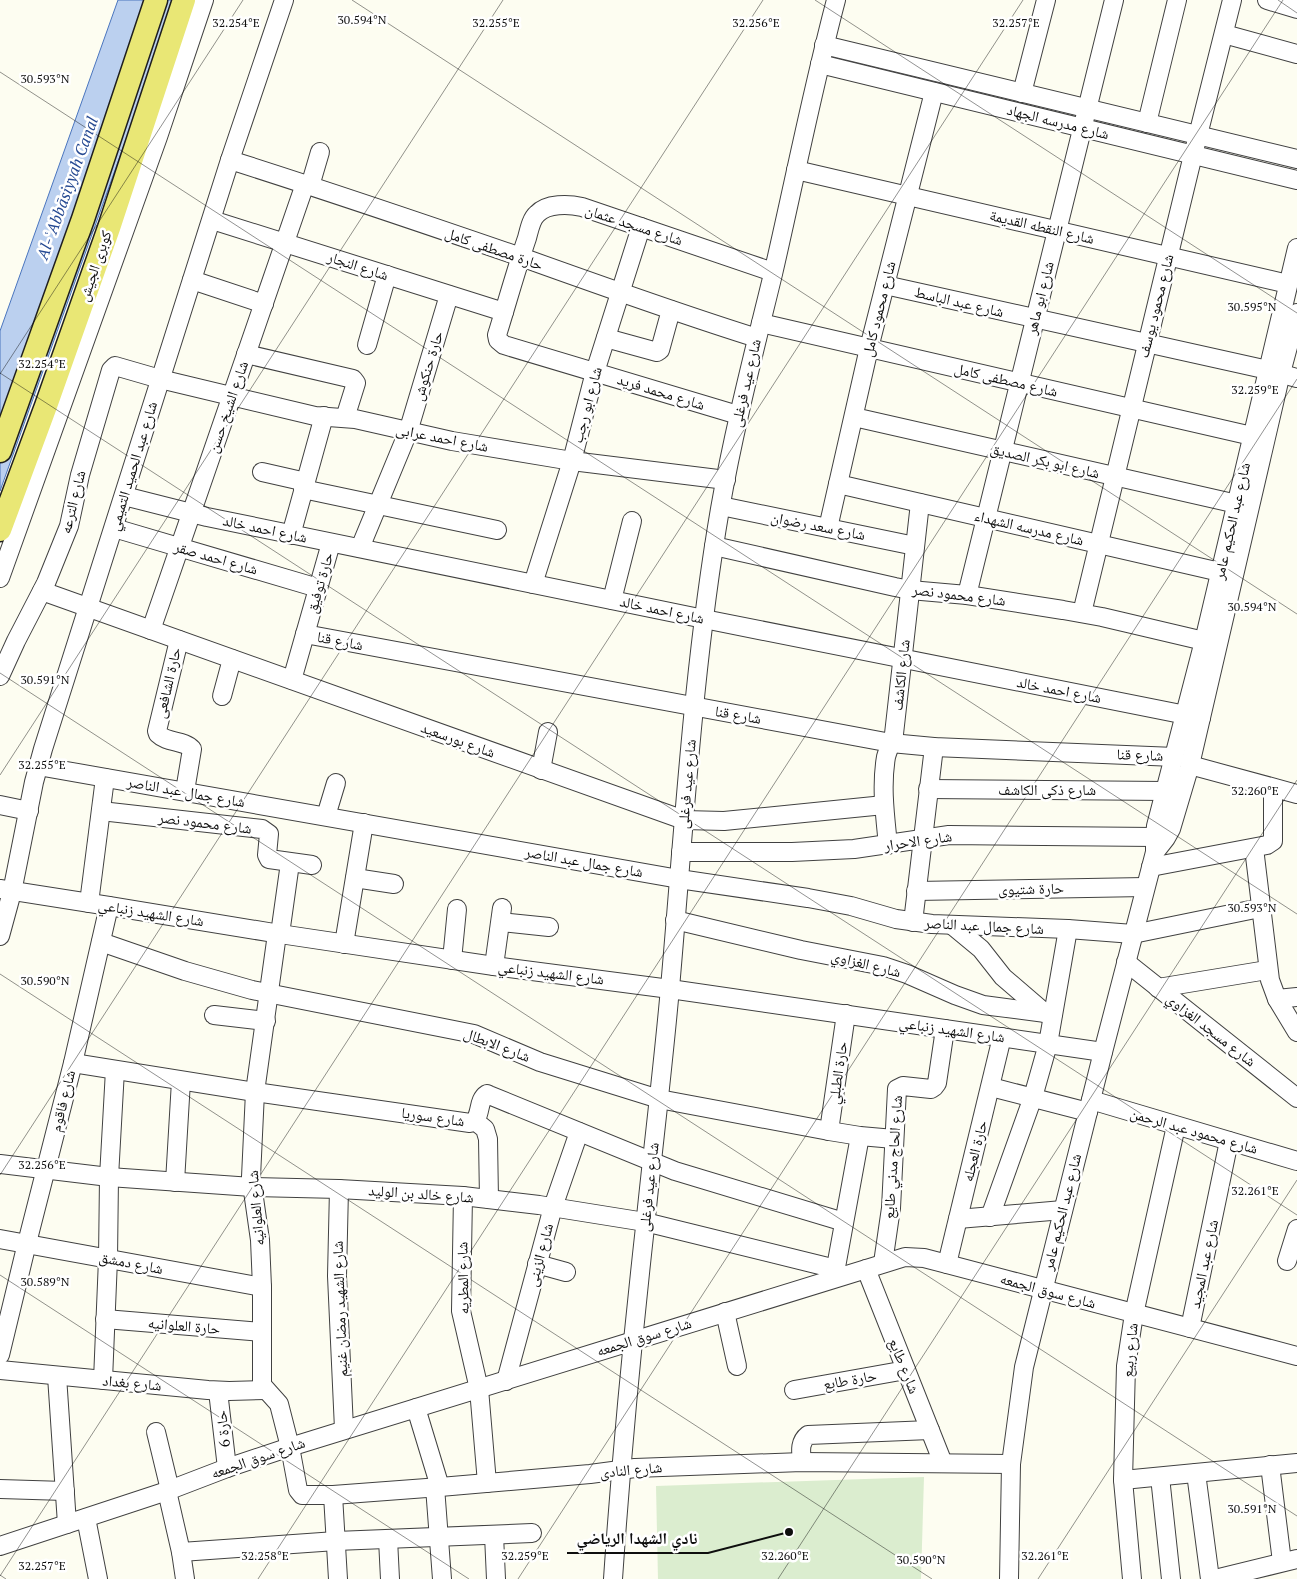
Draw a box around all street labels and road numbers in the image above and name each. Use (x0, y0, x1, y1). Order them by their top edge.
street label: شارع مدرسه الجهاد (1005, 99, 1112, 144)
street label: شارع مسجد عثمان (583, 199, 686, 250)
street label: شارع النقطه القديمة (988, 204, 1097, 249)
street label: حارة مصطفى كامل (442, 222, 546, 275)
street label: كوبرى الجيش (73, 228, 116, 304)
street label: شارع النجار (324, 246, 391, 285)
street label: شارع محمود يوسف (1132, 252, 1179, 360)
street label: شارع محمود كامل (856, 259, 901, 359)
street label: شارع ابو ماهر (1020, 259, 1059, 338)
street label: شارع عبد الباسط (912, 281, 1006, 322)
street label: حارة حنكوش (407, 328, 448, 403)
street label: شارع عيد فرغلى (725, 337, 766, 429)
street label: شارع مصطفى كامل (952, 357, 1060, 402)
street label: شارع الشيخ حسن (202, 358, 253, 456)
street label: شارع ابو رجب (566, 364, 607, 445)
street label: شارع محمد فريد (615, 368, 708, 415)
street label: شارع عبد الحميد التميمي (103, 398, 164, 534)
street label: شارع احمد عرابى (394, 418, 490, 457)
street label: شارع ابو بكر الصديق (988, 438, 1102, 483)
street label: شارع عبد الحكيم عامر (1208, 460, 1255, 583)
street label: شارع الترعه (54, 468, 91, 536)
street label: شارع مدرسه الشهداء (972, 505, 1086, 550)
street label: شارع سعد رضوان (769, 506, 867, 545)
street label: شارع احمد خالد (221, 509, 309, 548)
street label: شارع احمد صقر (171, 535, 260, 579)
street label: حارة توفيق (301, 550, 338, 616)
street label: شارع محمود نصر (910, 578, 1007, 611)
street label: شارع احمد خالد (618, 590, 706, 629)
street label: شارع قنا (315, 626, 365, 655)
street label: شارع الكاشف (886, 638, 915, 712)
street label: حارة الشافعى (149, 645, 186, 720)
street label: شارع احمد خالد (1015, 671, 1103, 708)
street label: شارع قنا (713, 700, 763, 729)
street label: شارع بورسعيد (418, 716, 498, 763)
street label: شارع عيد فرغلى (672, 738, 701, 830)
street label: شارع قنا (1116, 743, 1164, 766)
street label: شارع جمال عبد الناصر (124, 771, 247, 812)
street label: شارع ذكى الكاشف (998, 779, 1096, 800)
street label: شارع محمود نصر (156, 806, 253, 839)
street label: شارع الاحرار (882, 825, 953, 856)
street label: شارع جمال عبد الناصر (522, 841, 645, 882)
street label: حارة شتيوى (998, 877, 1065, 900)
street label: شارع الشهيد زنباعي (96, 894, 206, 933)
street label: شارع جمال عبد الناصر (923, 912, 1044, 939)
street label: شارع الغزاوي (829, 945, 903, 984)
street label: شارع الشهيد زنباعي (497, 956, 605, 991)
street label: شارع مسجد الغزاوي (1161, 988, 1261, 1073)
street label: شارع الشهيد زنباعي (898, 1012, 1006, 1049)
street label: شارع الابطال (461, 1022, 534, 1067)
street label: حارة الطبلي (823, 1040, 854, 1106)
street label: شارع فاقوم (45, 1068, 80, 1134)
street label: شارع الحاج مدني طايع (878, 1094, 909, 1220)
street label: شارع سوريا (400, 1102, 466, 1131)
street label: شارع محمود عبد الرحمن (1128, 1102, 1261, 1159)
street label: حارة العجله (957, 1118, 991, 1183)
street label: شارع عيد فرغلى (633, 1141, 664, 1233)
street label: شارع عبد الحكيم عامر (1037, 1151, 1086, 1273)
street label: شارع العلوانيه (242, 1169, 269, 1247)
street label: شارع خالد بن الوليد (368, 1179, 474, 1208)
street label: شارع عبد المجيد (1184, 1217, 1223, 1310)
street label: شارع الزينى (521, 1221, 558, 1289)
street label: شارع الشهيد رمضان غنيم (327, 1240, 352, 1378)
street label: شارع المطريه (451, 1241, 474, 1314)
street label: شارع دمشق (97, 1246, 165, 1279)
street label: شارع سوق الجمعه (998, 1268, 1098, 1313)
street label: حارة العلوانيه (147, 1312, 221, 1338)
street label: شارع سوق الجمعه (594, 1312, 694, 1361)
street label: شارع ربيع (1116, 1322, 1143, 1378)
street label: شارع طايع (884, 1335, 925, 1397)
street label: حارة طابع (822, 1364, 879, 1395)
street label: شارع بغداد (102, 1369, 163, 1396)
street label: حارة 6 (210, 1409, 234, 1448)
street label: شارع سوق الجمعه (208, 1432, 308, 1483)
street label: شارع النادى (599, 1456, 663, 1483)

